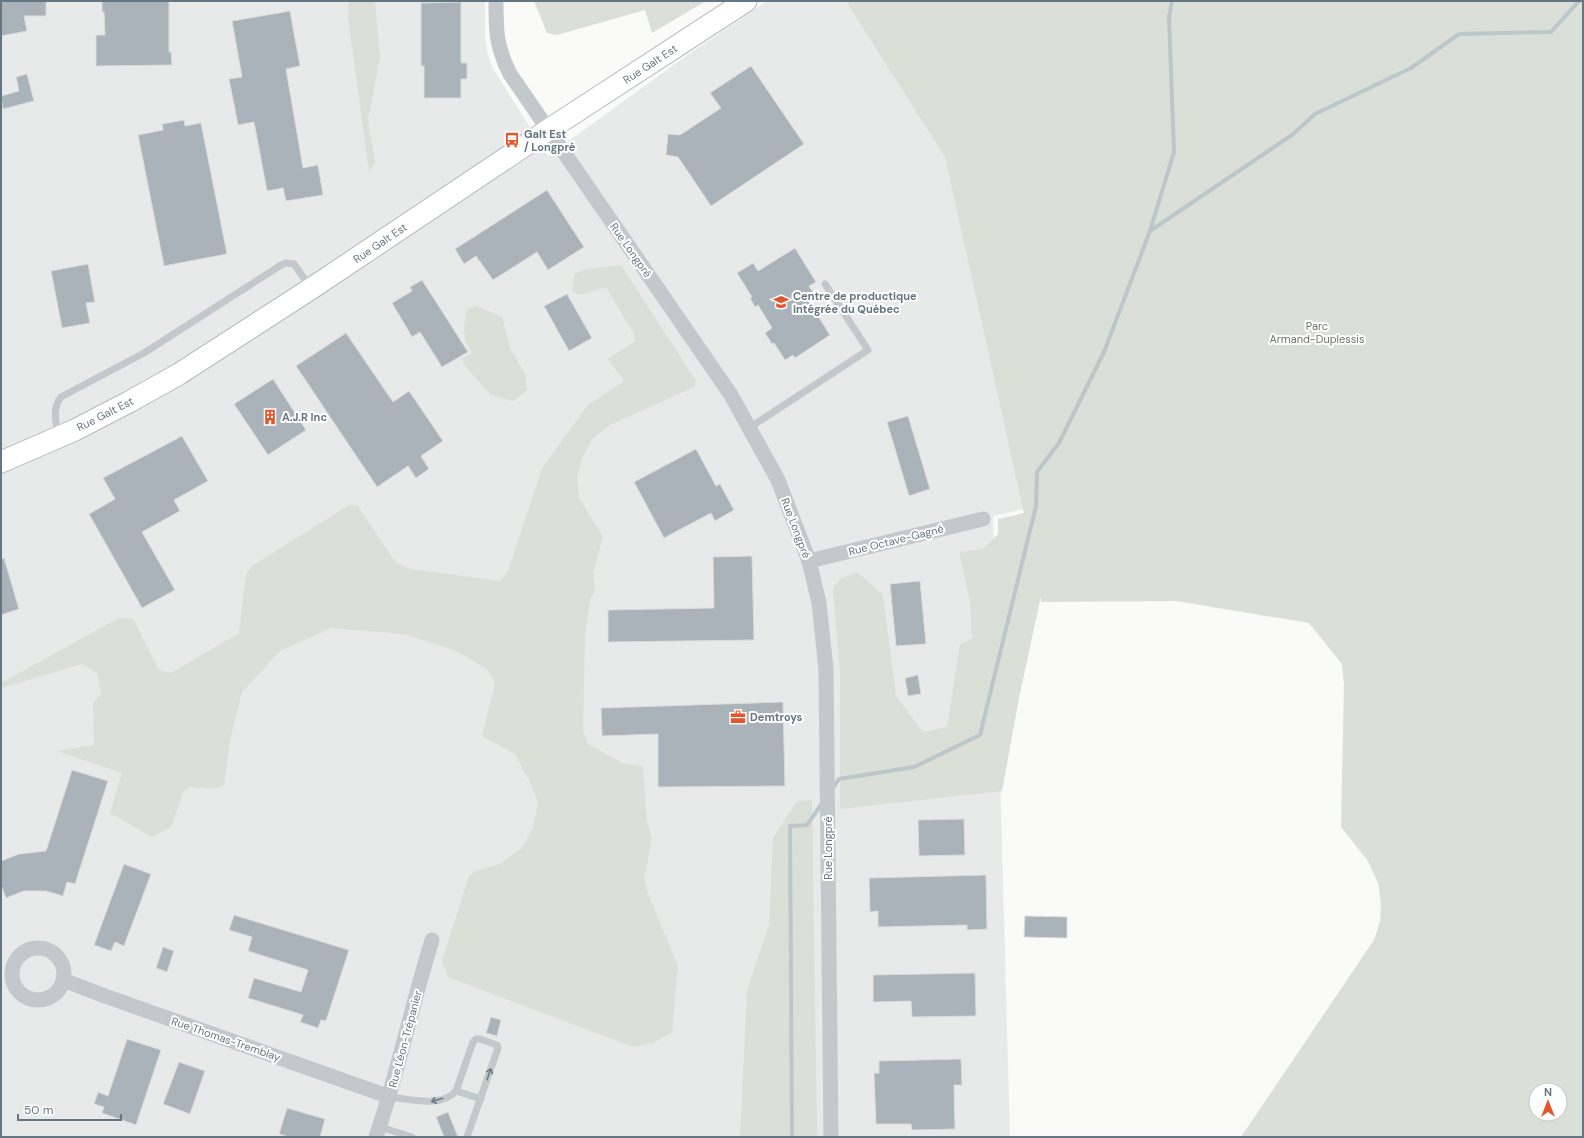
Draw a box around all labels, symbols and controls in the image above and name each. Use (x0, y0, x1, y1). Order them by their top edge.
street label: Rue Galt Est (620, 41, 680, 87)
place label: Galt Est / Longpré (524, 127, 576, 154)
bus stop icon: Galt Est / Longpré (503, 131, 521, 149)
street label: Rue Galt Est (350, 220, 410, 266)
street label: Rue Longpré (607, 220, 655, 280)
place label: Centre de productique intégrée du Québec (793, 289, 917, 316)
school or university icon: Centre de productique intégrée du Québec (772, 293, 790, 311)
park label: Parc Armand-Duplessis (1270, 319, 1364, 346)
street label: Rue Galt Est (74, 394, 136, 434)
building icon: A.J.R Inc (261, 408, 279, 426)
place label: A.J.R Inc (282, 410, 327, 424)
street label: Rue Longpré (778, 496, 814, 560)
street label: Rue Octave-Gagné (847, 521, 945, 559)
office icon: Demtroys (729, 708, 747, 726)
place label: Demtroys (750, 710, 803, 724)
street label: Rue Longpré (821, 816, 835, 880)
street label: Rue Léon-Trépanier (385, 989, 425, 1089)
street label: Rue Thomas-Tremblay (170, 1014, 282, 1064)
one-way arrow (486, 1067, 493, 1080)
north arrow (1528, 1082, 1568, 1122)
text: N (1544, 1085, 1552, 1099)
scale bar (18, 1096, 121, 1122)
one-way arrow (431, 1097, 444, 1104)
text: 50 m (24, 1102, 53, 1118)

